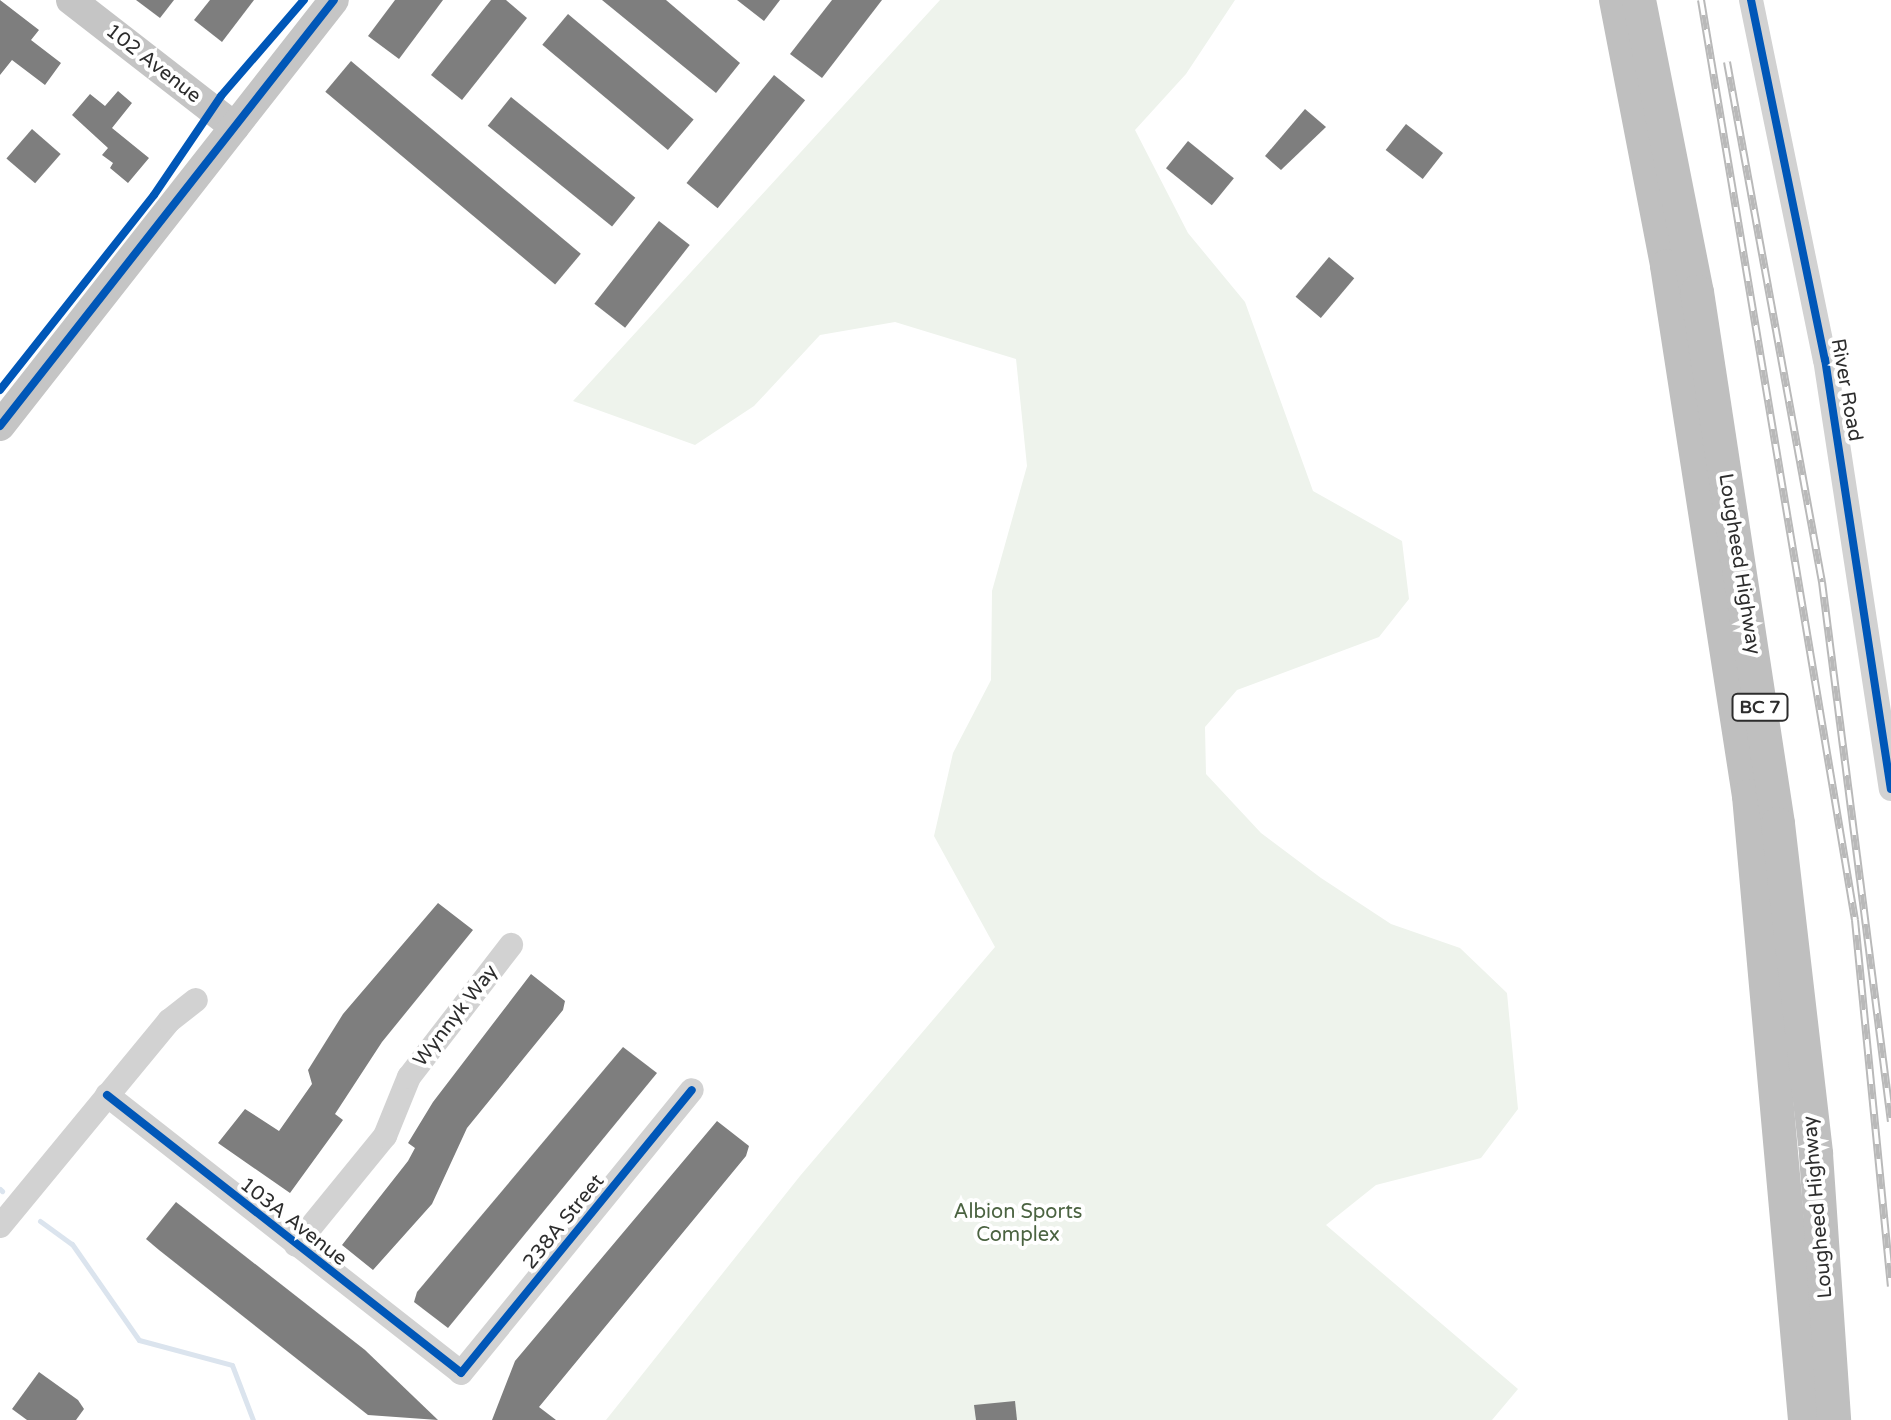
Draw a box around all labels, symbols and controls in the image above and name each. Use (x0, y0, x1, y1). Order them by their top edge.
street label: 102 Avenue (101, 19, 205, 109)
street label: River Road (1825, 337, 1867, 443)
street label: Lougheed Highway (1713, 472, 1765, 656)
road number: BC 7 (1730, 693, 1790, 721)
street label: Wynnyk Way (409, 960, 503, 1072)
street label: Lougheed Highway (1798, 1115, 1838, 1299)
street label: 238A Street (519, 1170, 609, 1274)
street label: 103A Avenue (235, 1173, 351, 1271)
park label: Albion Sports Complex (954, 1200, 1082, 1247)

